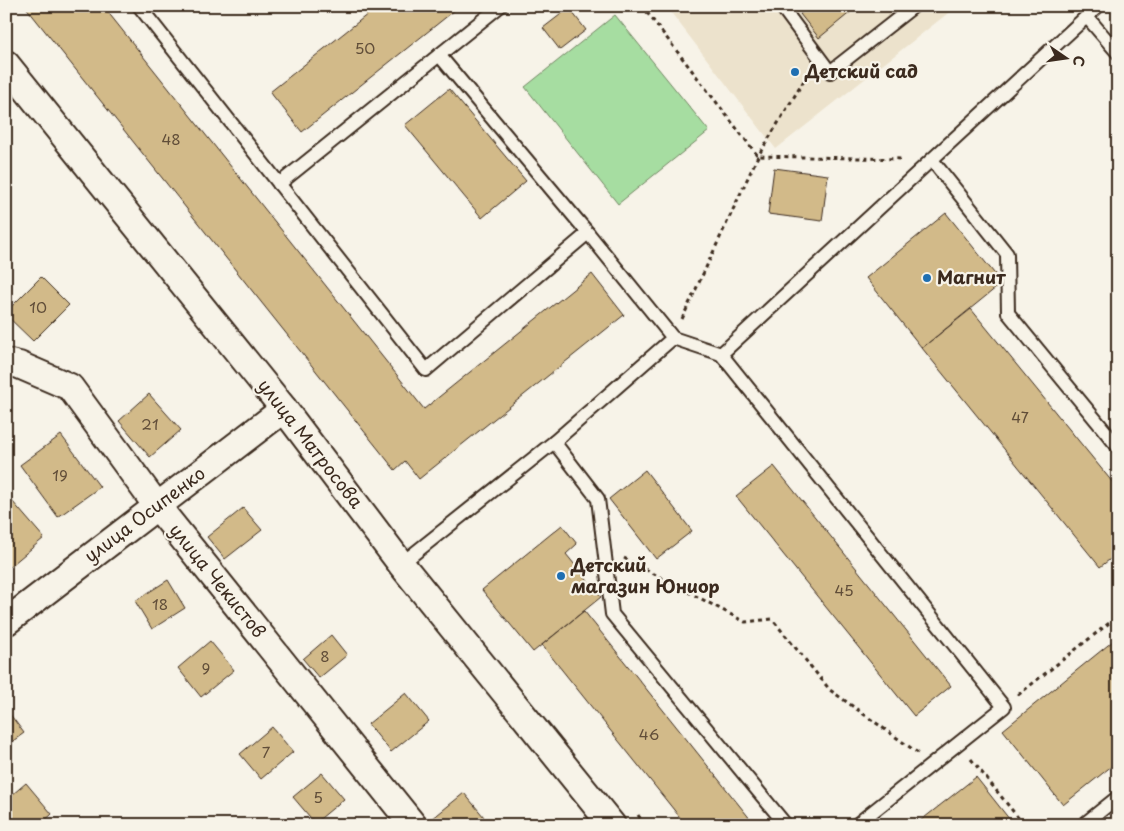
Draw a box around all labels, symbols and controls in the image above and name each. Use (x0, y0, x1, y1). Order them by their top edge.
north arrow (1042, 32, 1092, 82)
house number: 50 (355, 36, 375, 59)
text: С (1068, 54, 1091, 69)
place label: Детский сад (804, 57, 918, 84)
marker: Детский сад (789, 66, 801, 78)
house number: 48 (161, 127, 181, 150)
place label: Магнит (937, 263, 1006, 290)
marker: Магнит (921, 272, 933, 284)
house number: 10 (29, 295, 47, 318)
street label: улица Матросова (252, 373, 371, 514)
house number: 47 (1011, 405, 1029, 428)
house number: 21 (141, 412, 159, 435)
street label: улица Осипенко (78, 459, 210, 568)
house number: 19 (52, 463, 68, 486)
street label: улица Чекистов (163, 517, 273, 643)
place label: Детский магазин Юниор (570, 551, 720, 599)
marker: Детский магазин Юниор (555, 570, 567, 582)
house number: 45 (834, 578, 854, 601)
house number: 18 (152, 592, 168, 615)
house number: 8 (320, 644, 330, 667)
house number: 9 (202, 656, 210, 679)
house number: 46 (639, 722, 659, 745)
house number: 7 (262, 740, 271, 763)
house number: 5 (313, 785, 323, 808)

